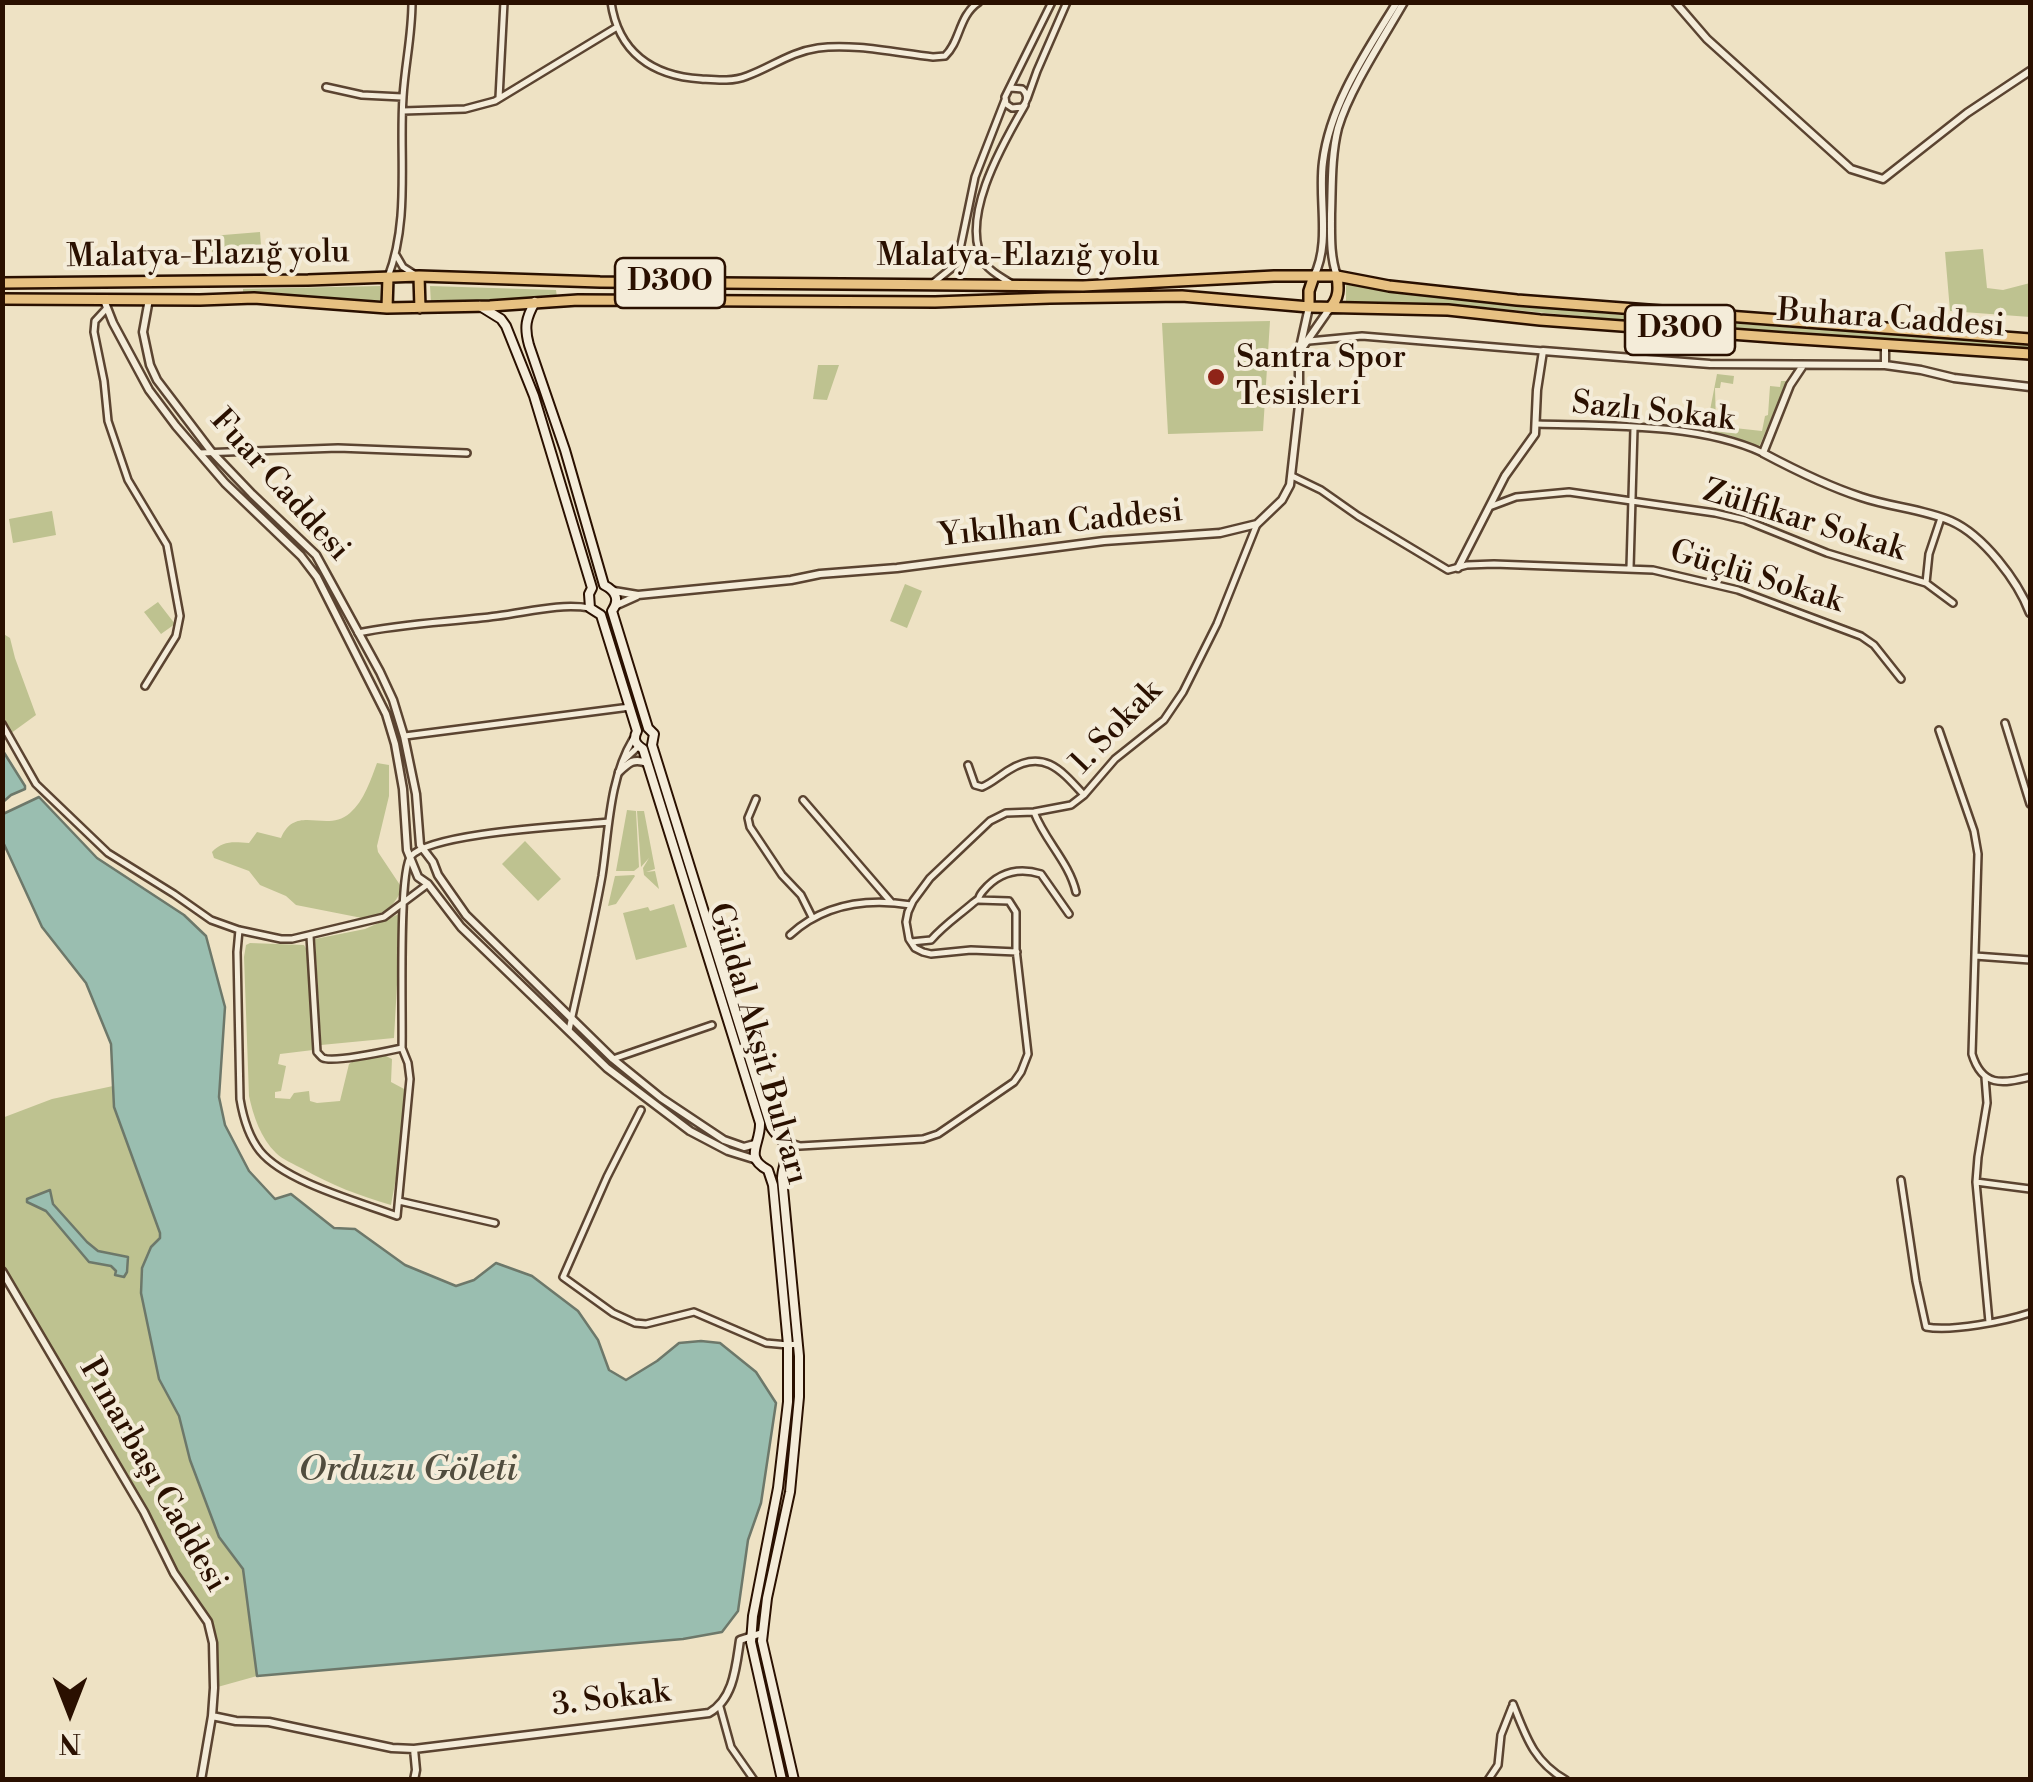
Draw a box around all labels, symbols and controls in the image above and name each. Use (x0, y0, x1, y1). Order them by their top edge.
street label: Malatya-Elazığ yolu (66, 234, 350, 278)
street label: Malatya-Elazığ yolu (876, 238, 1160, 276)
road number: D300 (615, 258, 725, 308)
street label: Buhara Caddesi (1776, 293, 2006, 347)
road number: D300 (1625, 305, 1735, 355)
place label: Santra Spor Tesisleri (1236, 340, 1406, 415)
marker: Santra Spor Tesisleri (1205, 366, 1227, 388)
street label: Sazlı Sokak (1570, 385, 1736, 441)
street label: Fuar Caddesi (201, 402, 357, 570)
street label: Zülfikar Sokak (1698, 473, 1910, 571)
street label: Yıkılhan Caddesi (937, 493, 1185, 557)
street label: Güçlü Sokak (1665, 533, 1847, 623)
street label: 1. Sokak (1063, 673, 1171, 783)
street label: Güldal Akşit Bulvarı (698, 899, 816, 1189)
street label: Pınarbaşı Caddesi (70, 1353, 234, 1599)
water label: Orduzu Göleti (299, 1451, 517, 1493)
north arrow (20, 1662, 120, 1762)
street label: 3. Sokak (550, 1674, 672, 1726)
text: N (59, 1725, 81, 1760)

